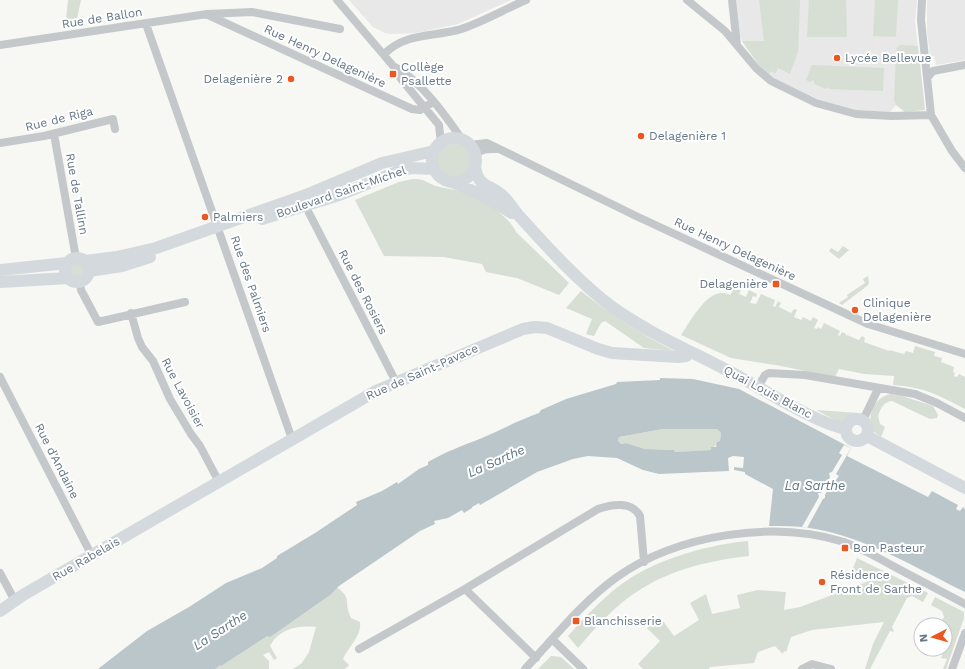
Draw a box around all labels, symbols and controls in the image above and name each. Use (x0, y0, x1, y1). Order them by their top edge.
street label: Rue de Ballon (61, 5, 143, 31)
street label: Rue Henry Delagenière (262, 22, 388, 90)
place label: Lycée Bellevue (845, 51, 931, 65)
marker: Lycée Bellevue (832, 53, 842, 63)
place label: Collège Psallette (401, 60, 452, 88)
marker: Collège Psallette (388, 69, 398, 79)
place label: Delagenière 2 (203, 72, 283, 86)
marker: Delagenière 2 (286, 74, 296, 84)
street label: Rue de Riga (24, 104, 94, 134)
place label: Delagenière 1 (649, 129, 726, 143)
marker: Delagenière 1 (636, 131, 646, 141)
street label: Rue de Tallinn (63, 152, 91, 236)
street label: Boulevard Saint-Michel (274, 163, 408, 221)
place label: Palmiers (213, 210, 263, 224)
marker: Palmiers (200, 212, 210, 222)
street label: Rue Henry Delagenière (672, 214, 798, 284)
street label: Rue des Palmiers (228, 234, 274, 334)
street label: Rue des Rosiers (336, 247, 390, 337)
place label: Delagenière (699, 277, 768, 291)
marker: Delagenière (771, 279, 781, 289)
place label: Clinique Delagenière (863, 296, 932, 324)
marker: Clinique Delagenière (850, 305, 860, 315)
street label: Rue de Saint-Pavace (364, 341, 480, 403)
street label: Rue Lavoisier (159, 355, 208, 431)
street label: Quai Louis Blanc (721, 363, 815, 421)
street label: Rue d'Andaine (32, 421, 82, 501)
water label: La Sarthe (465, 442, 527, 480)
water label: La Sarthe (784, 478, 846, 493)
street label: Rue Rabelais (50, 534, 122, 584)
place label: Bon Pasteur (853, 541, 924, 555)
marker: Bon Pasteur (840, 543, 850, 553)
place label: Résidence Front de Sarthe (830, 568, 922, 596)
marker: Résidence Front de Sarthe (817, 577, 827, 587)
water label: La Sarthe (190, 607, 250, 653)
place label: Blanchisserie (584, 614, 662, 628)
marker: Blanchisserie (571, 616, 581, 626)
north arrow (913, 617, 953, 657)
text: N (917, 633, 930, 643)

